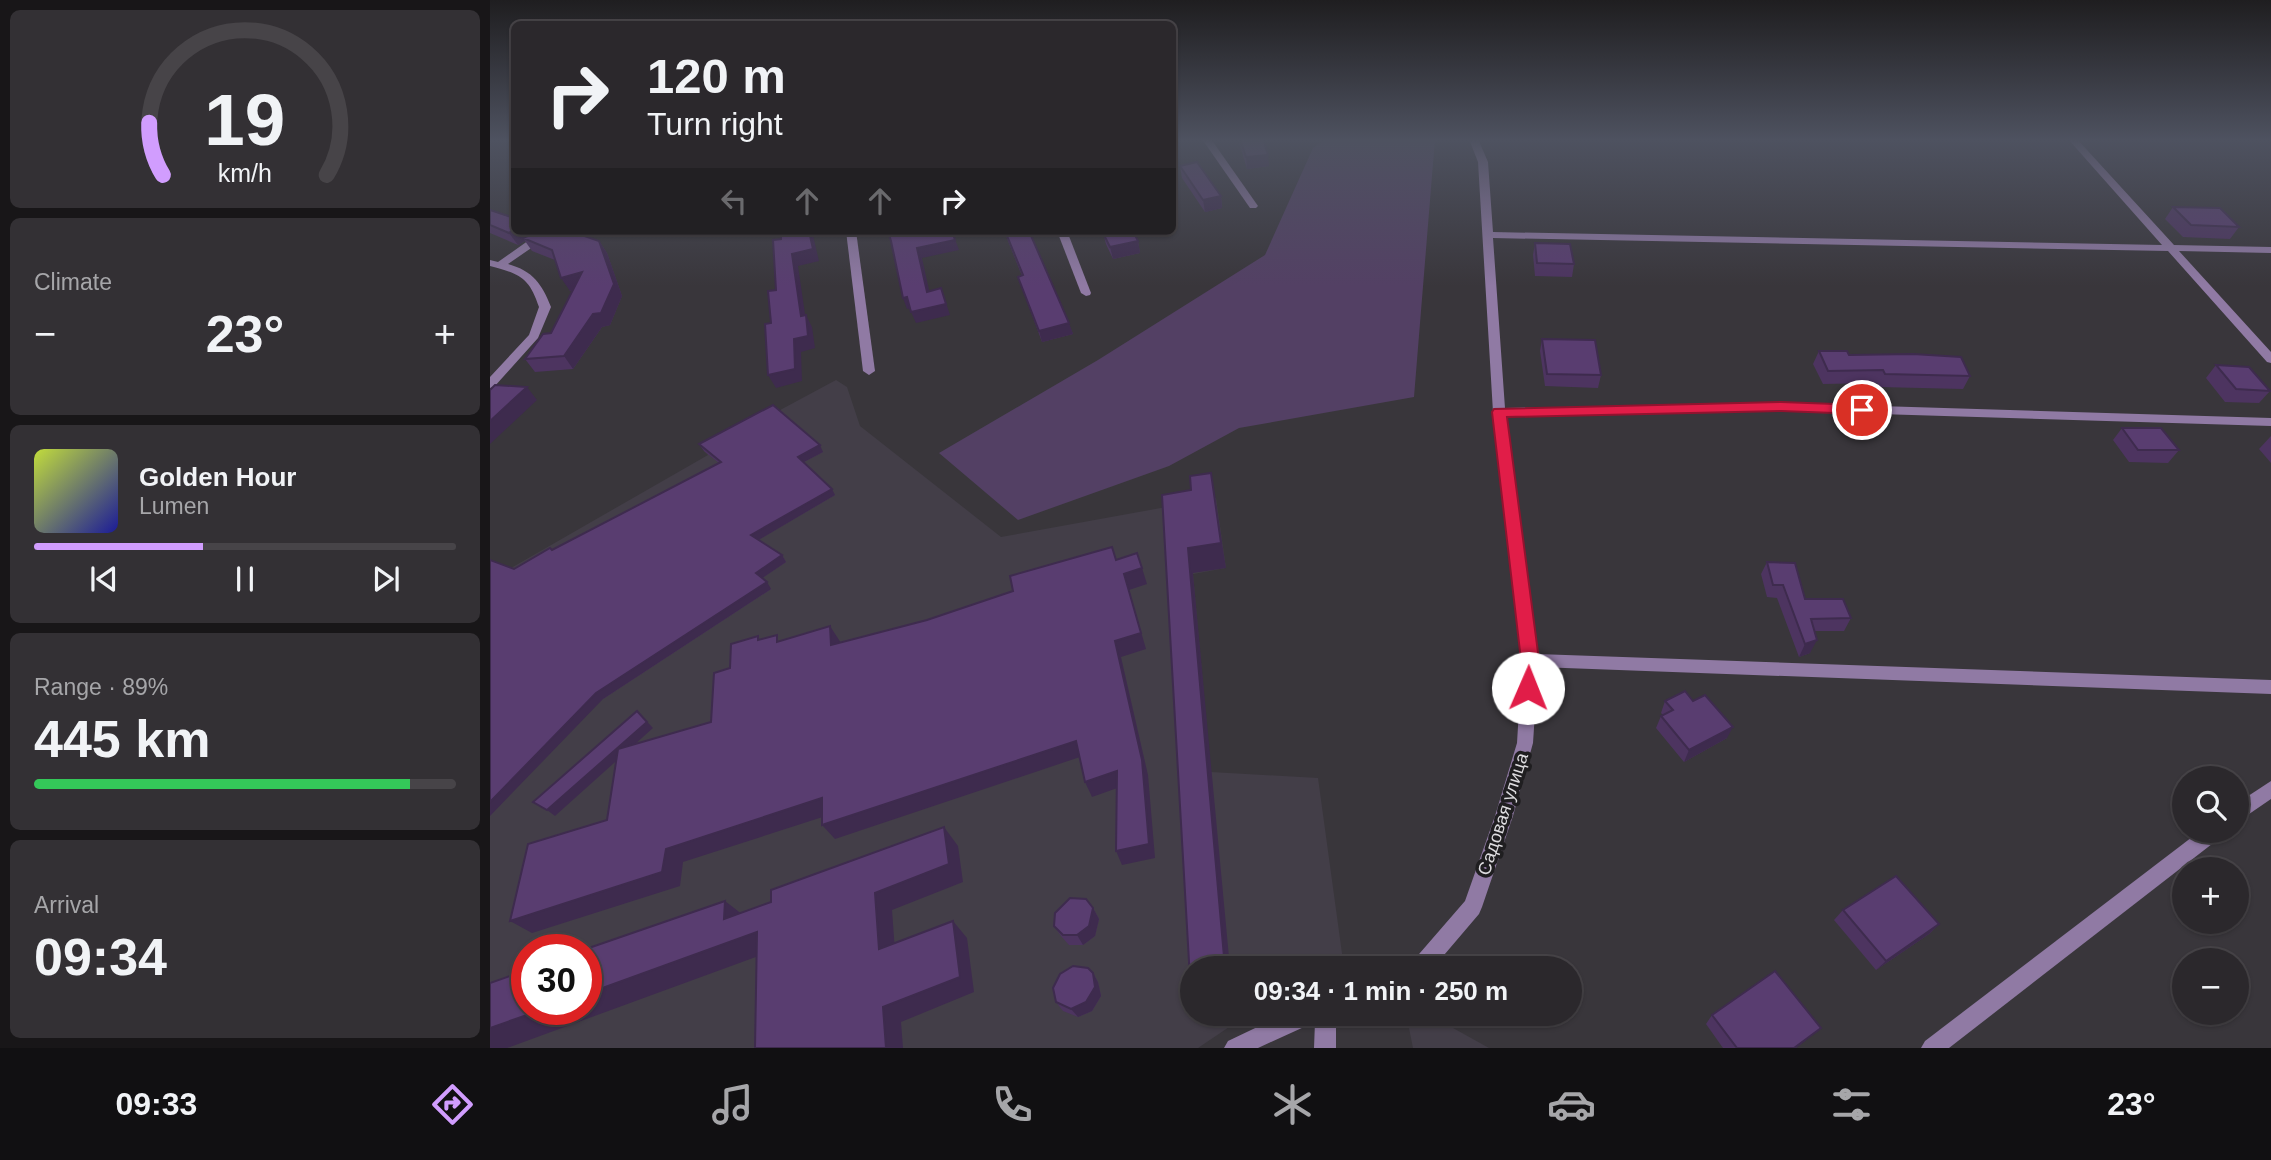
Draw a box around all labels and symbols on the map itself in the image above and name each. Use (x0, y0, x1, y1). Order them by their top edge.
pin (1832, 380, 1892, 440)
position arrow (1491, 651, 1565, 725)
street label: Садовая улица (1474, 749, 1532, 878)
speed limit sign: 30 (511, 934, 602, 1025)

